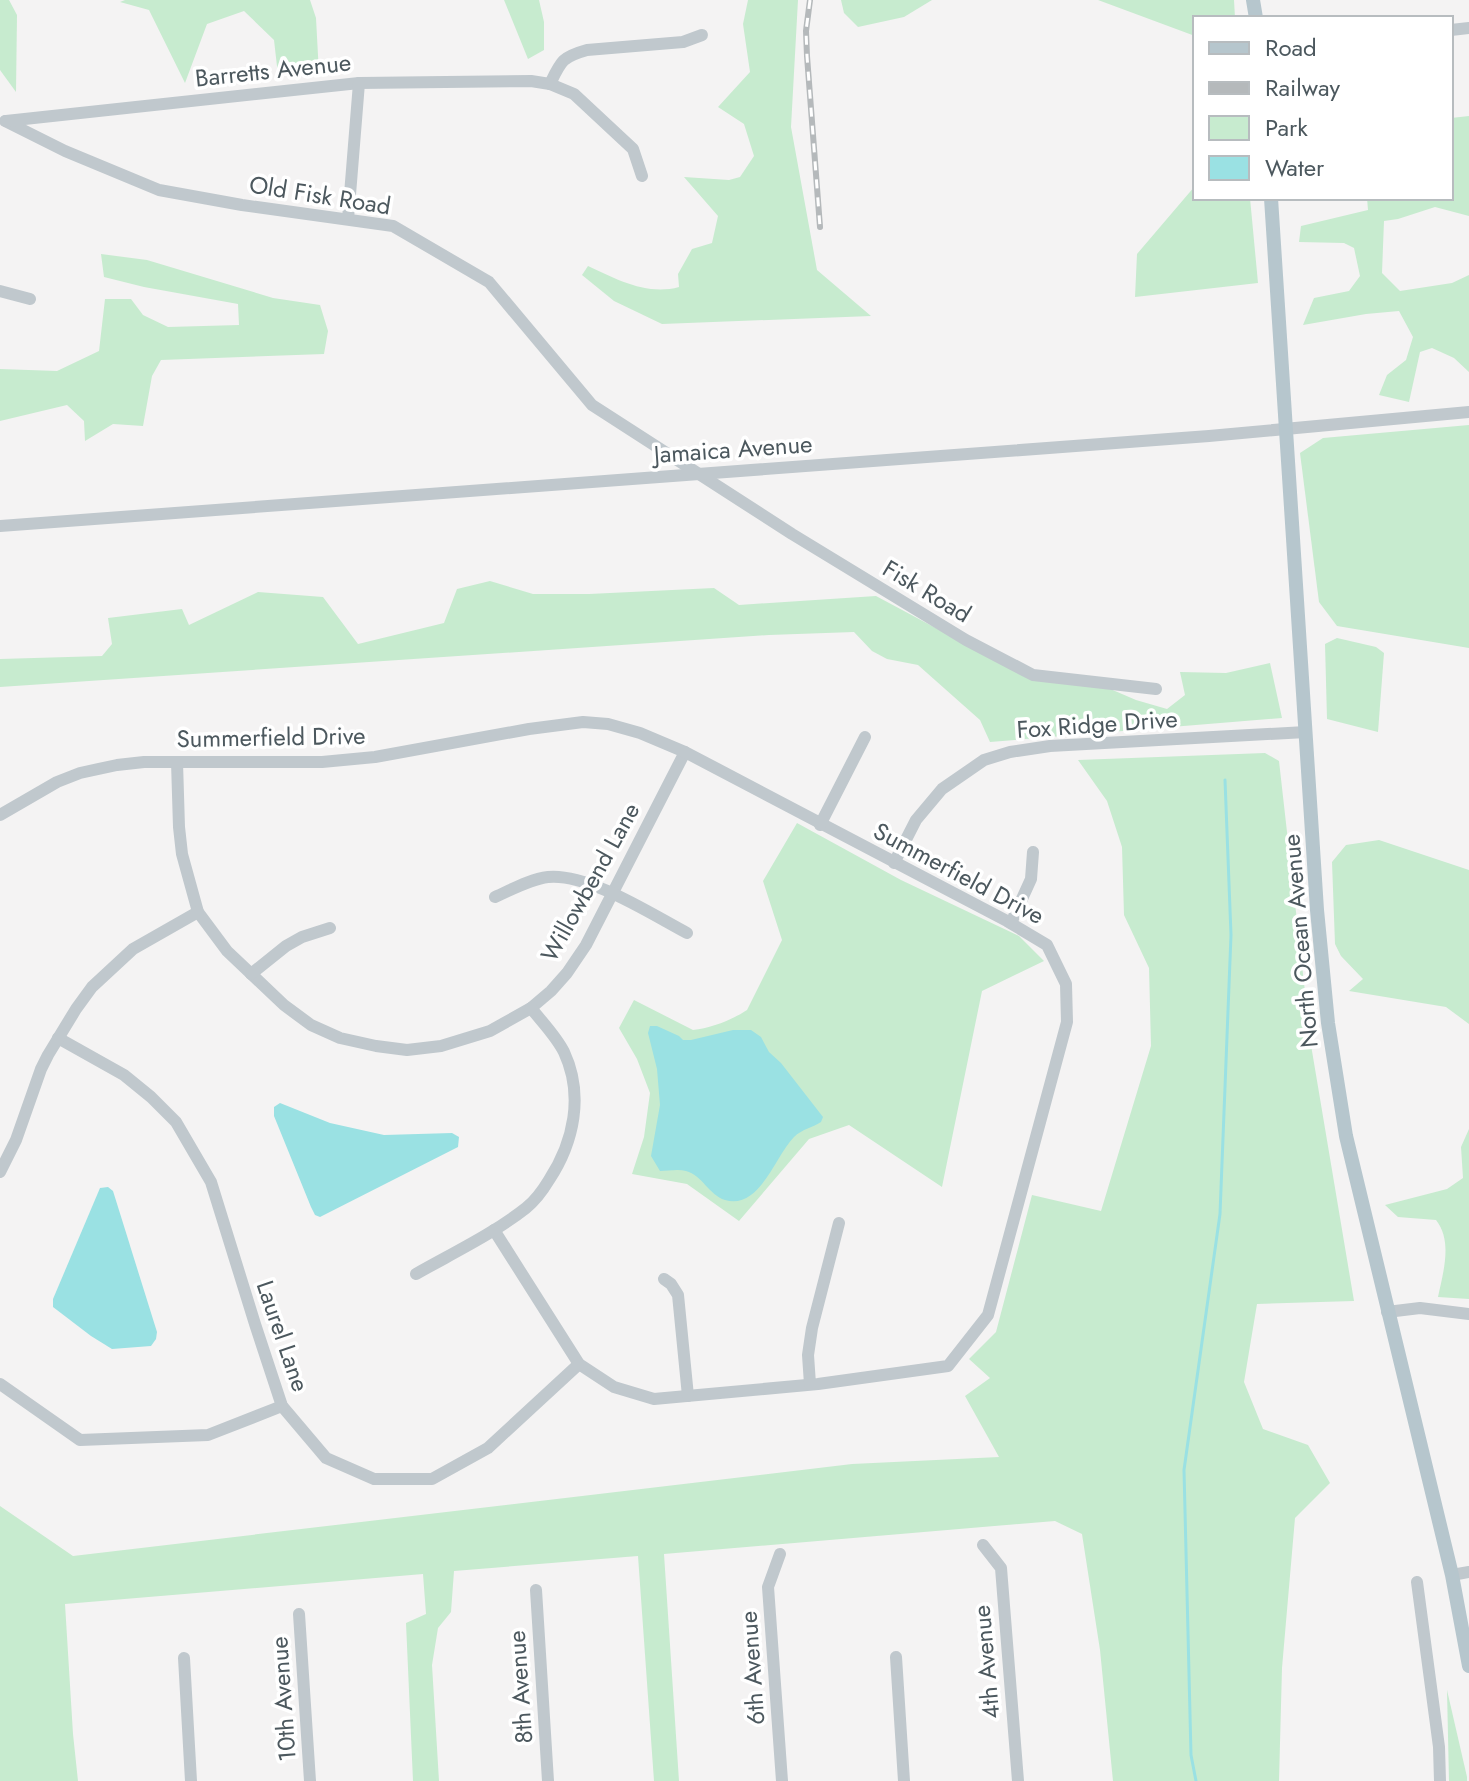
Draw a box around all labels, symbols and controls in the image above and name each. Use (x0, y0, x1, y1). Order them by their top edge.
legend (1193, 16, 1453, 200)
text: Road (1265, 30, 1317, 65)
street label: Barretts Avenue (193, 44, 353, 96)
text: Railway (1265, 70, 1340, 105)
text: Park (1265, 110, 1308, 145)
text: Water (1265, 150, 1325, 185)
street label: Old Fisk Road (247, 167, 393, 223)
street label: Jamaica Avenue (650, 426, 813, 472)
street label: Fisk Road (876, 551, 978, 631)
street label: Fox Ridge Drive (1015, 701, 1179, 747)
street label: Summerfield Drive (176, 718, 366, 756)
street label: Willowbend Lane (532, 796, 648, 968)
street label: Summerfield Drive (867, 813, 1051, 933)
street label: North Ocean Avenue (1273, 833, 1327, 1049)
street label: Laurel Lane (248, 1276, 318, 1396)
street label: 4th Avenue (964, 1604, 1008, 1720)
street label: 6th Avenue (731, 1610, 773, 1726)
street label: 8th Avenue (499, 1629, 541, 1745)
street label: 10th Avenue (261, 1635, 305, 1763)

